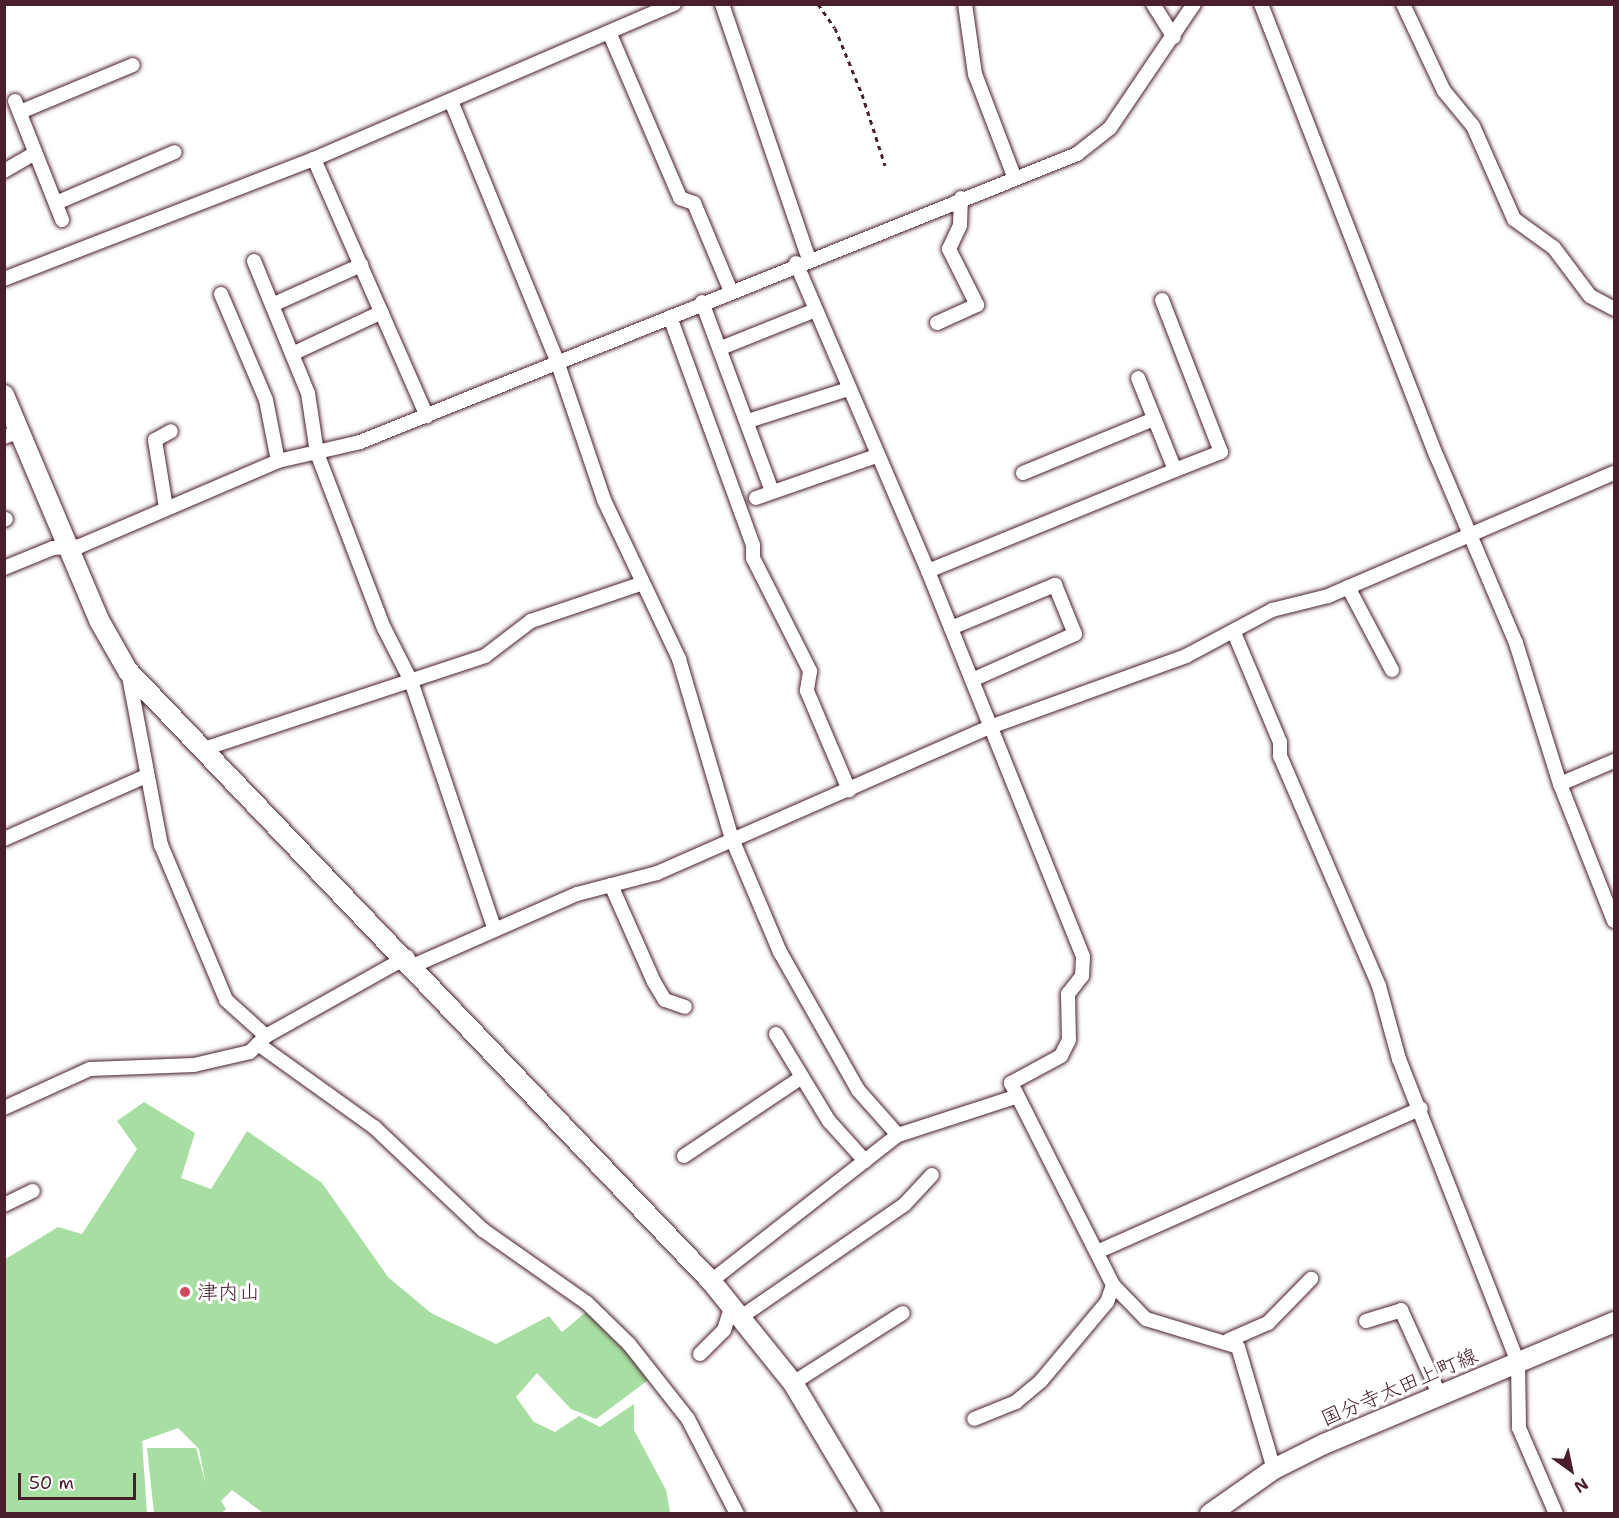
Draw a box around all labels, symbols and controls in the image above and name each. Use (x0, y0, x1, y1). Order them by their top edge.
place label: 津内山 (197, 1279, 260, 1305)
marker: 津内山 (178, 1285, 192, 1299)
street label: 国分寺太田上町線 (1317, 1343, 1481, 1431)
north arrow (1541, 1440, 1601, 1500)
scale bar (21, 1461, 140, 1499)
text: 50 m (29, 1471, 74, 1495)
text: N (1570, 1473, 1592, 1498)

